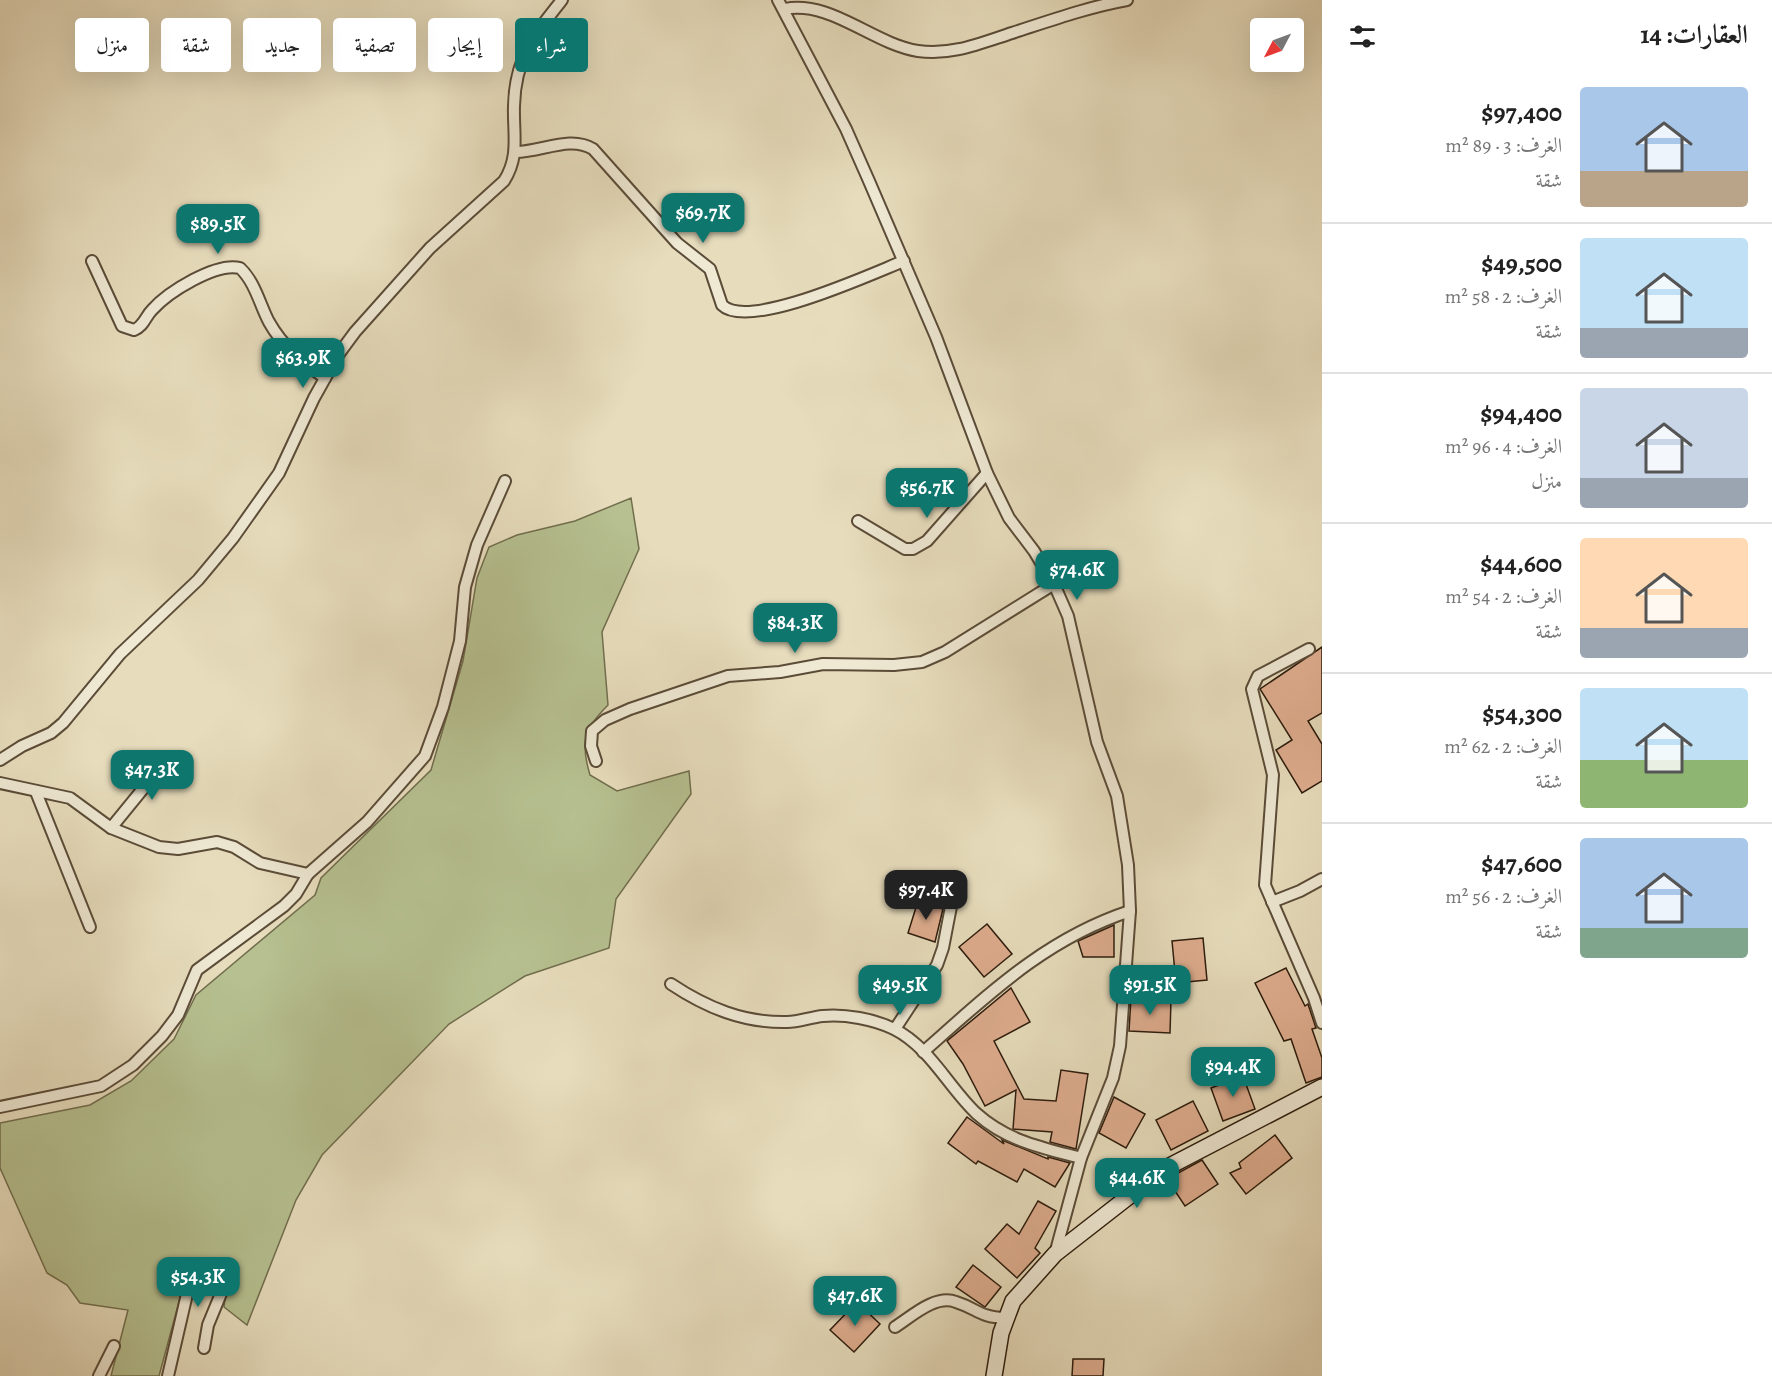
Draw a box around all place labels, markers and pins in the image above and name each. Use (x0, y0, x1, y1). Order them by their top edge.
pin: $69.7K (654, 193, 752, 244)
pin: $89.5K (169, 204, 267, 255)
pin: $63.9K (254, 338, 352, 389)
pin: $56.7K (878, 468, 976, 519)
pin: $74.6K (1028, 550, 1126, 601)
pin: $84.3K (746, 603, 844, 654)
pin: $47.3K (103, 750, 201, 801)
pin: $97.4K (877, 870, 975, 921)
pin: $49.5K (851, 965, 949, 1016)
pin: $91.5K (1101, 965, 1199, 1016)
pin: $94.4K (1184, 1047, 1282, 1098)
pin: $44.6K (1088, 1158, 1186, 1209)
pin: $54.3K (149, 1257, 247, 1308)
pin: $47.6K (806, 1276, 904, 1327)

